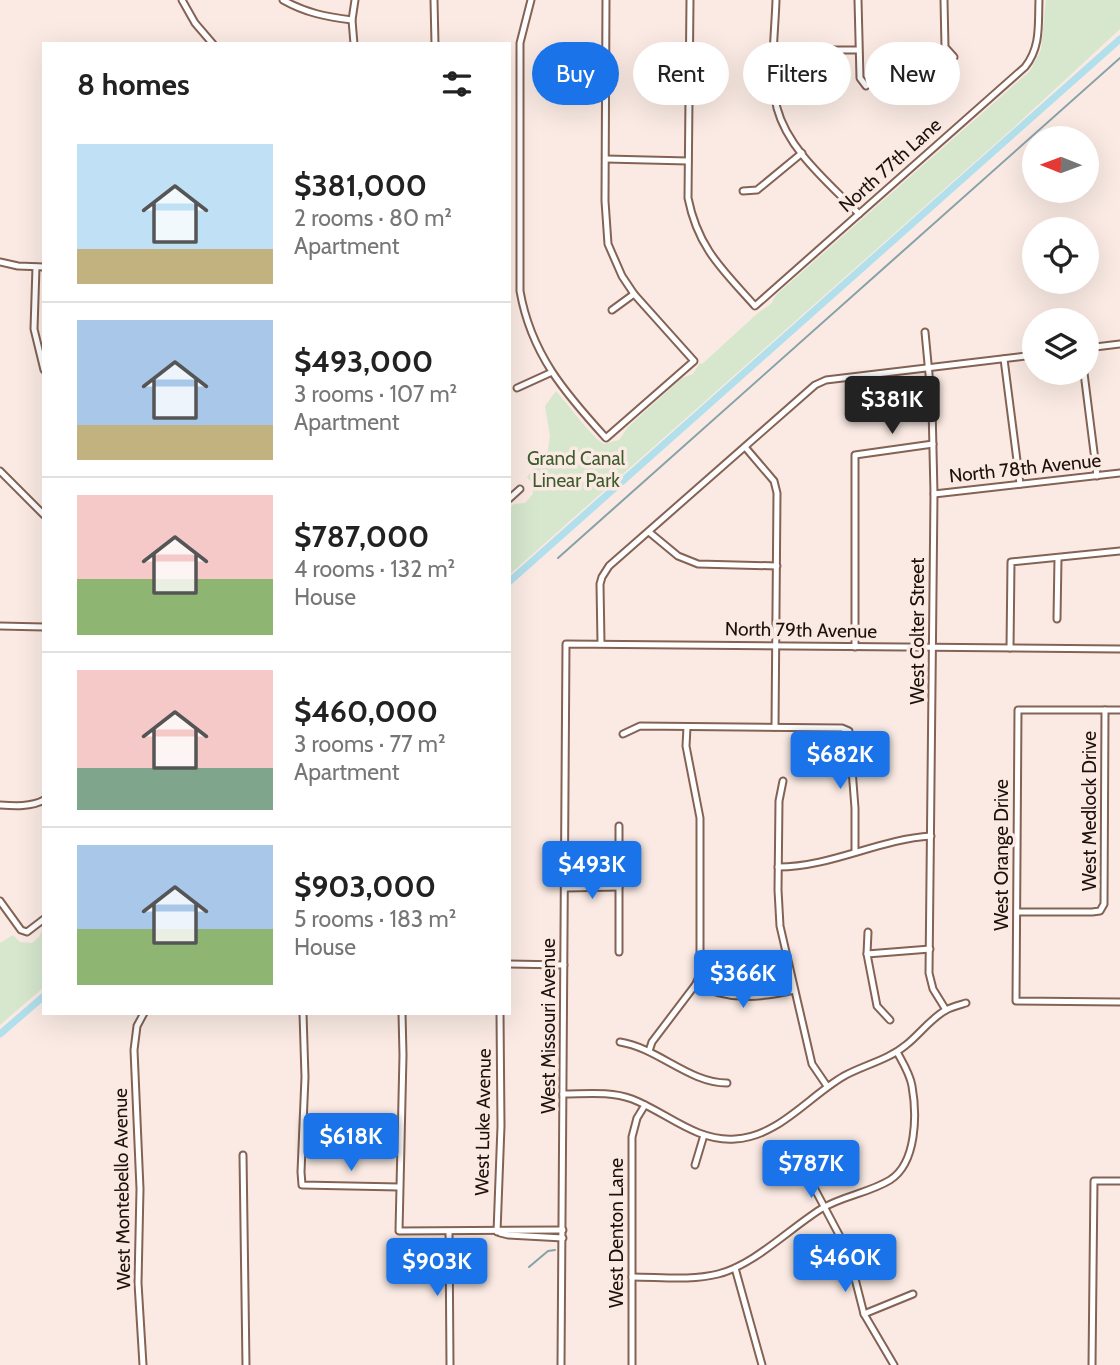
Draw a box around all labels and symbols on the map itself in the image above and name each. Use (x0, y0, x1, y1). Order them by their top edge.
street label: North 77th Lane (834, 113, 946, 217)
north arrow (1022, 126, 1099, 203)
pin: $381K (843, 376, 941, 436)
park label: Grand Canal Linear Park (527, 447, 626, 492)
street label: North 78th Avenue (948, 449, 1102, 487)
street label: West Colter Street (906, 557, 929, 704)
street label: North 79th Avenue (725, 617, 878, 643)
street label: West Medlock Drive (1078, 731, 1101, 891)
pin: $682K (791, 732, 889, 791)
street label: West Orange Drive (990, 779, 1013, 931)
pin: $493K (543, 842, 641, 901)
street label: West Missouri Avenue (537, 938, 560, 1114)
pin: $366K (694, 950, 792, 1010)
street label: West Luke Avenue (470, 1048, 496, 1196)
street label: West Montebello Avenue (109, 1088, 135, 1290)
pin: $618K (302, 1114, 400, 1173)
pin: $787K (762, 1140, 860, 1200)
street label: West Denton Lane (605, 1158, 628, 1308)
pin: $460K (796, 1234, 894, 1294)
pin: $903K (388, 1238, 486, 1298)

